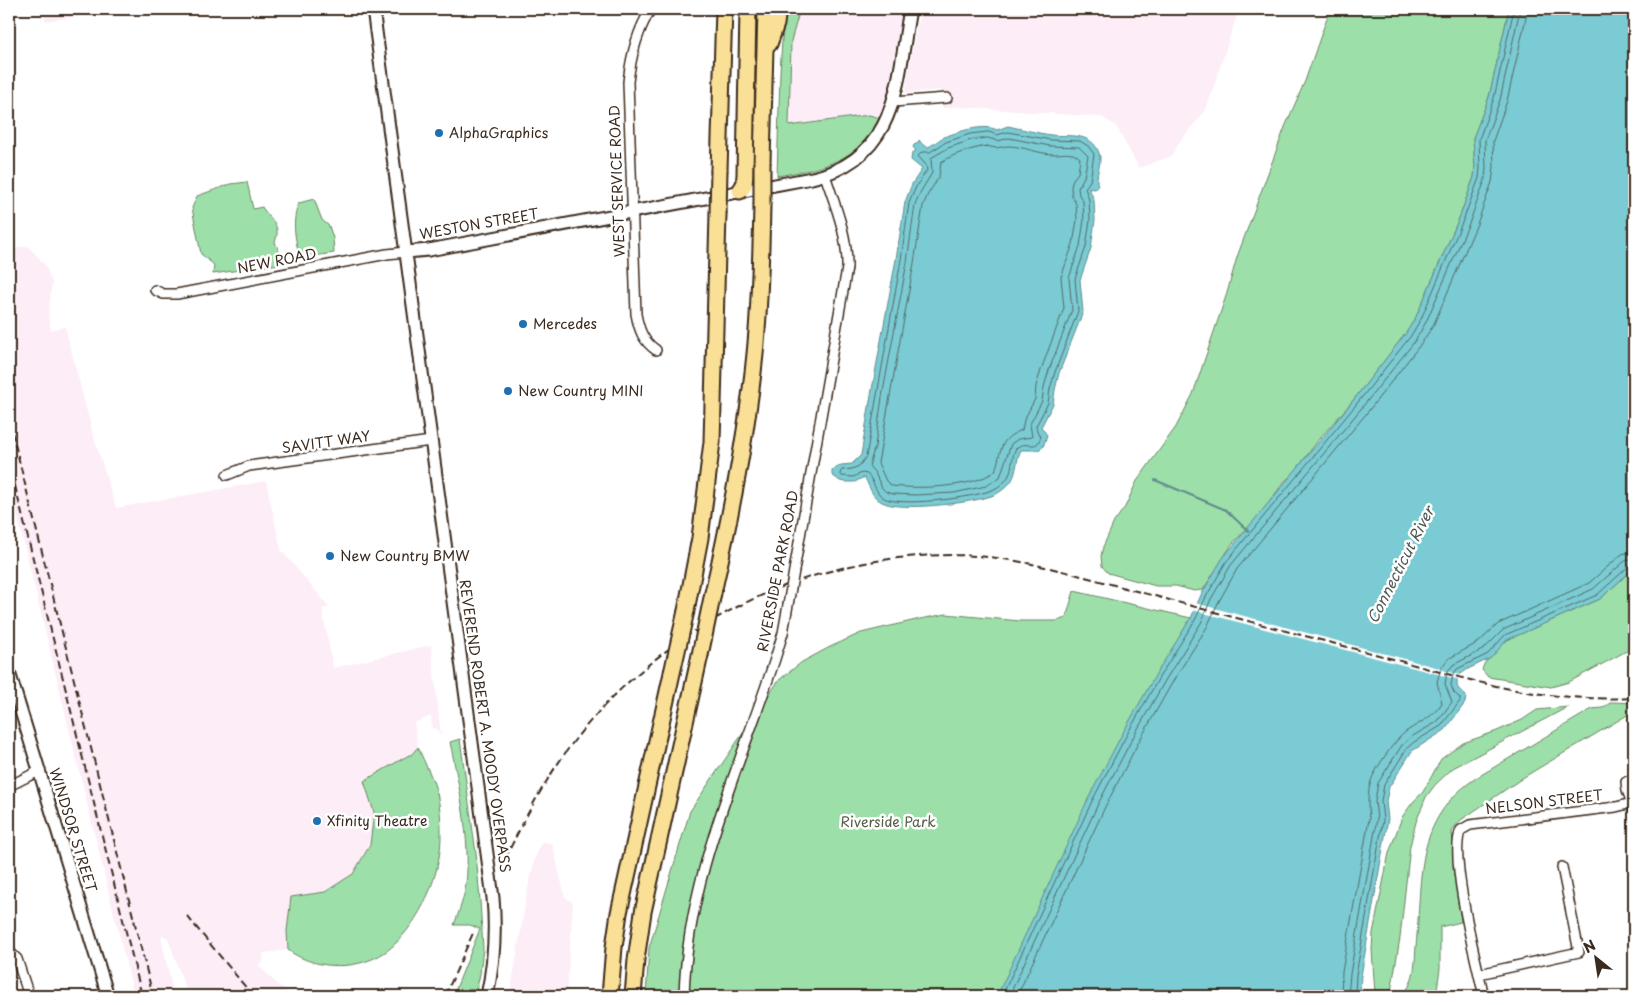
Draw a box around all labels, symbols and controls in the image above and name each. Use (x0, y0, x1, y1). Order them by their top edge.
street label: WEST SERVICE ROAD (603, 104, 630, 258)
place label: AlphaGraphics (449, 122, 549, 143)
marker: AlphaGraphics (433, 127, 445, 139)
street label: WESTON STREET (418, 203, 541, 244)
street label: NEW ROAD (235, 243, 318, 278)
place label: Mercedes (533, 313, 597, 334)
marker: Mercedes (517, 318, 529, 330)
place label: New Country MINI (518, 380, 644, 401)
marker: New Country MINI (502, 385, 514, 397)
street label: SAVITT WAY (280, 425, 371, 458)
street label: RIVERSIDE PARK ROAD (752, 488, 803, 653)
water label: Connecticut River (1360, 500, 1440, 627)
place label: New Country BMW (340, 545, 470, 566)
marker: New Country BMW (324, 550, 336, 562)
street label: REVEREND ROBERT A. MOODY OVERPASS (455, 578, 516, 874)
street label: WINDSOR STREET (45, 765, 102, 895)
street label: NELSON STREET (1484, 784, 1604, 819)
place label: Xfinity Theatre (327, 810, 427, 831)
park label: Riverside Park (840, 811, 936, 832)
marker: Xfinity Theatre (311, 815, 323, 827)
north arrow (1570, 932, 1620, 982)
text: N (1579, 934, 1599, 958)

